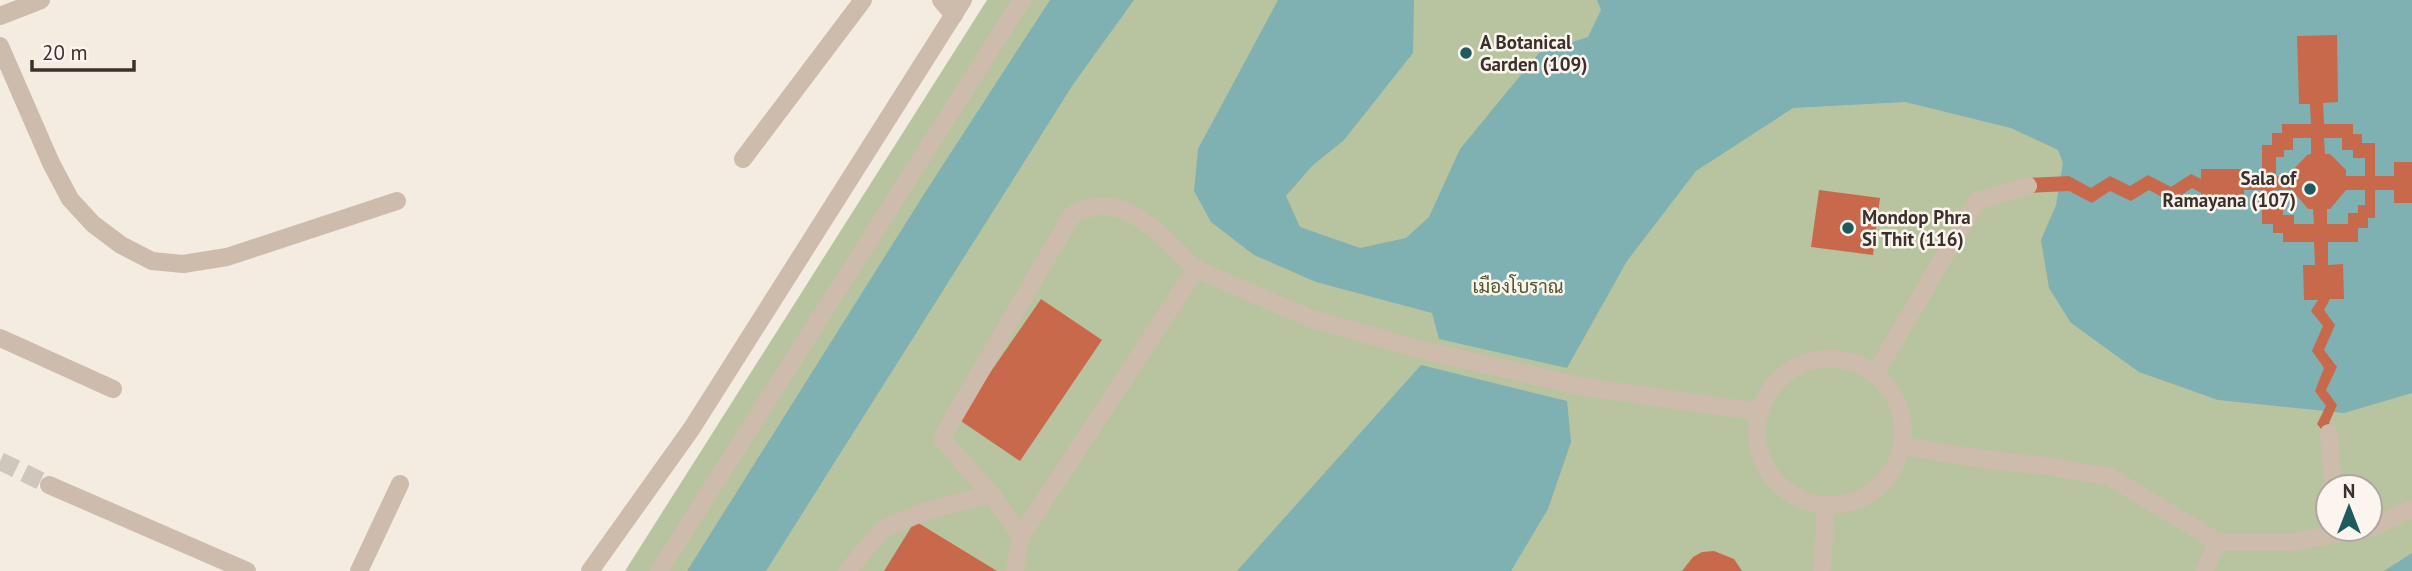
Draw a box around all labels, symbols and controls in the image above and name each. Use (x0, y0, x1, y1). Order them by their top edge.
scale bar (32, 28, 133, 72)
place label: A Botanical Garden (109) (1480, 30, 1587, 76)
text: 20 m (42, 39, 88, 66)
marker: A Botanical Garden (109) (1458, 45, 1474, 61)
place label: Sala of Ramayana (107) (2163, 166, 2298, 212)
marker: Sala of Ramayana (107) (2302, 181, 2318, 197)
place label: Mondop Phra Si Thit (116) (1862, 205, 1971, 251)
marker: Mondop Phra Si Thit (116) (1840, 220, 1856, 236)
park label: เมืองโบราณ (1473, 274, 1564, 298)
north arrow (2314, 473, 2384, 543)
text: N (2343, 479, 2355, 503)

